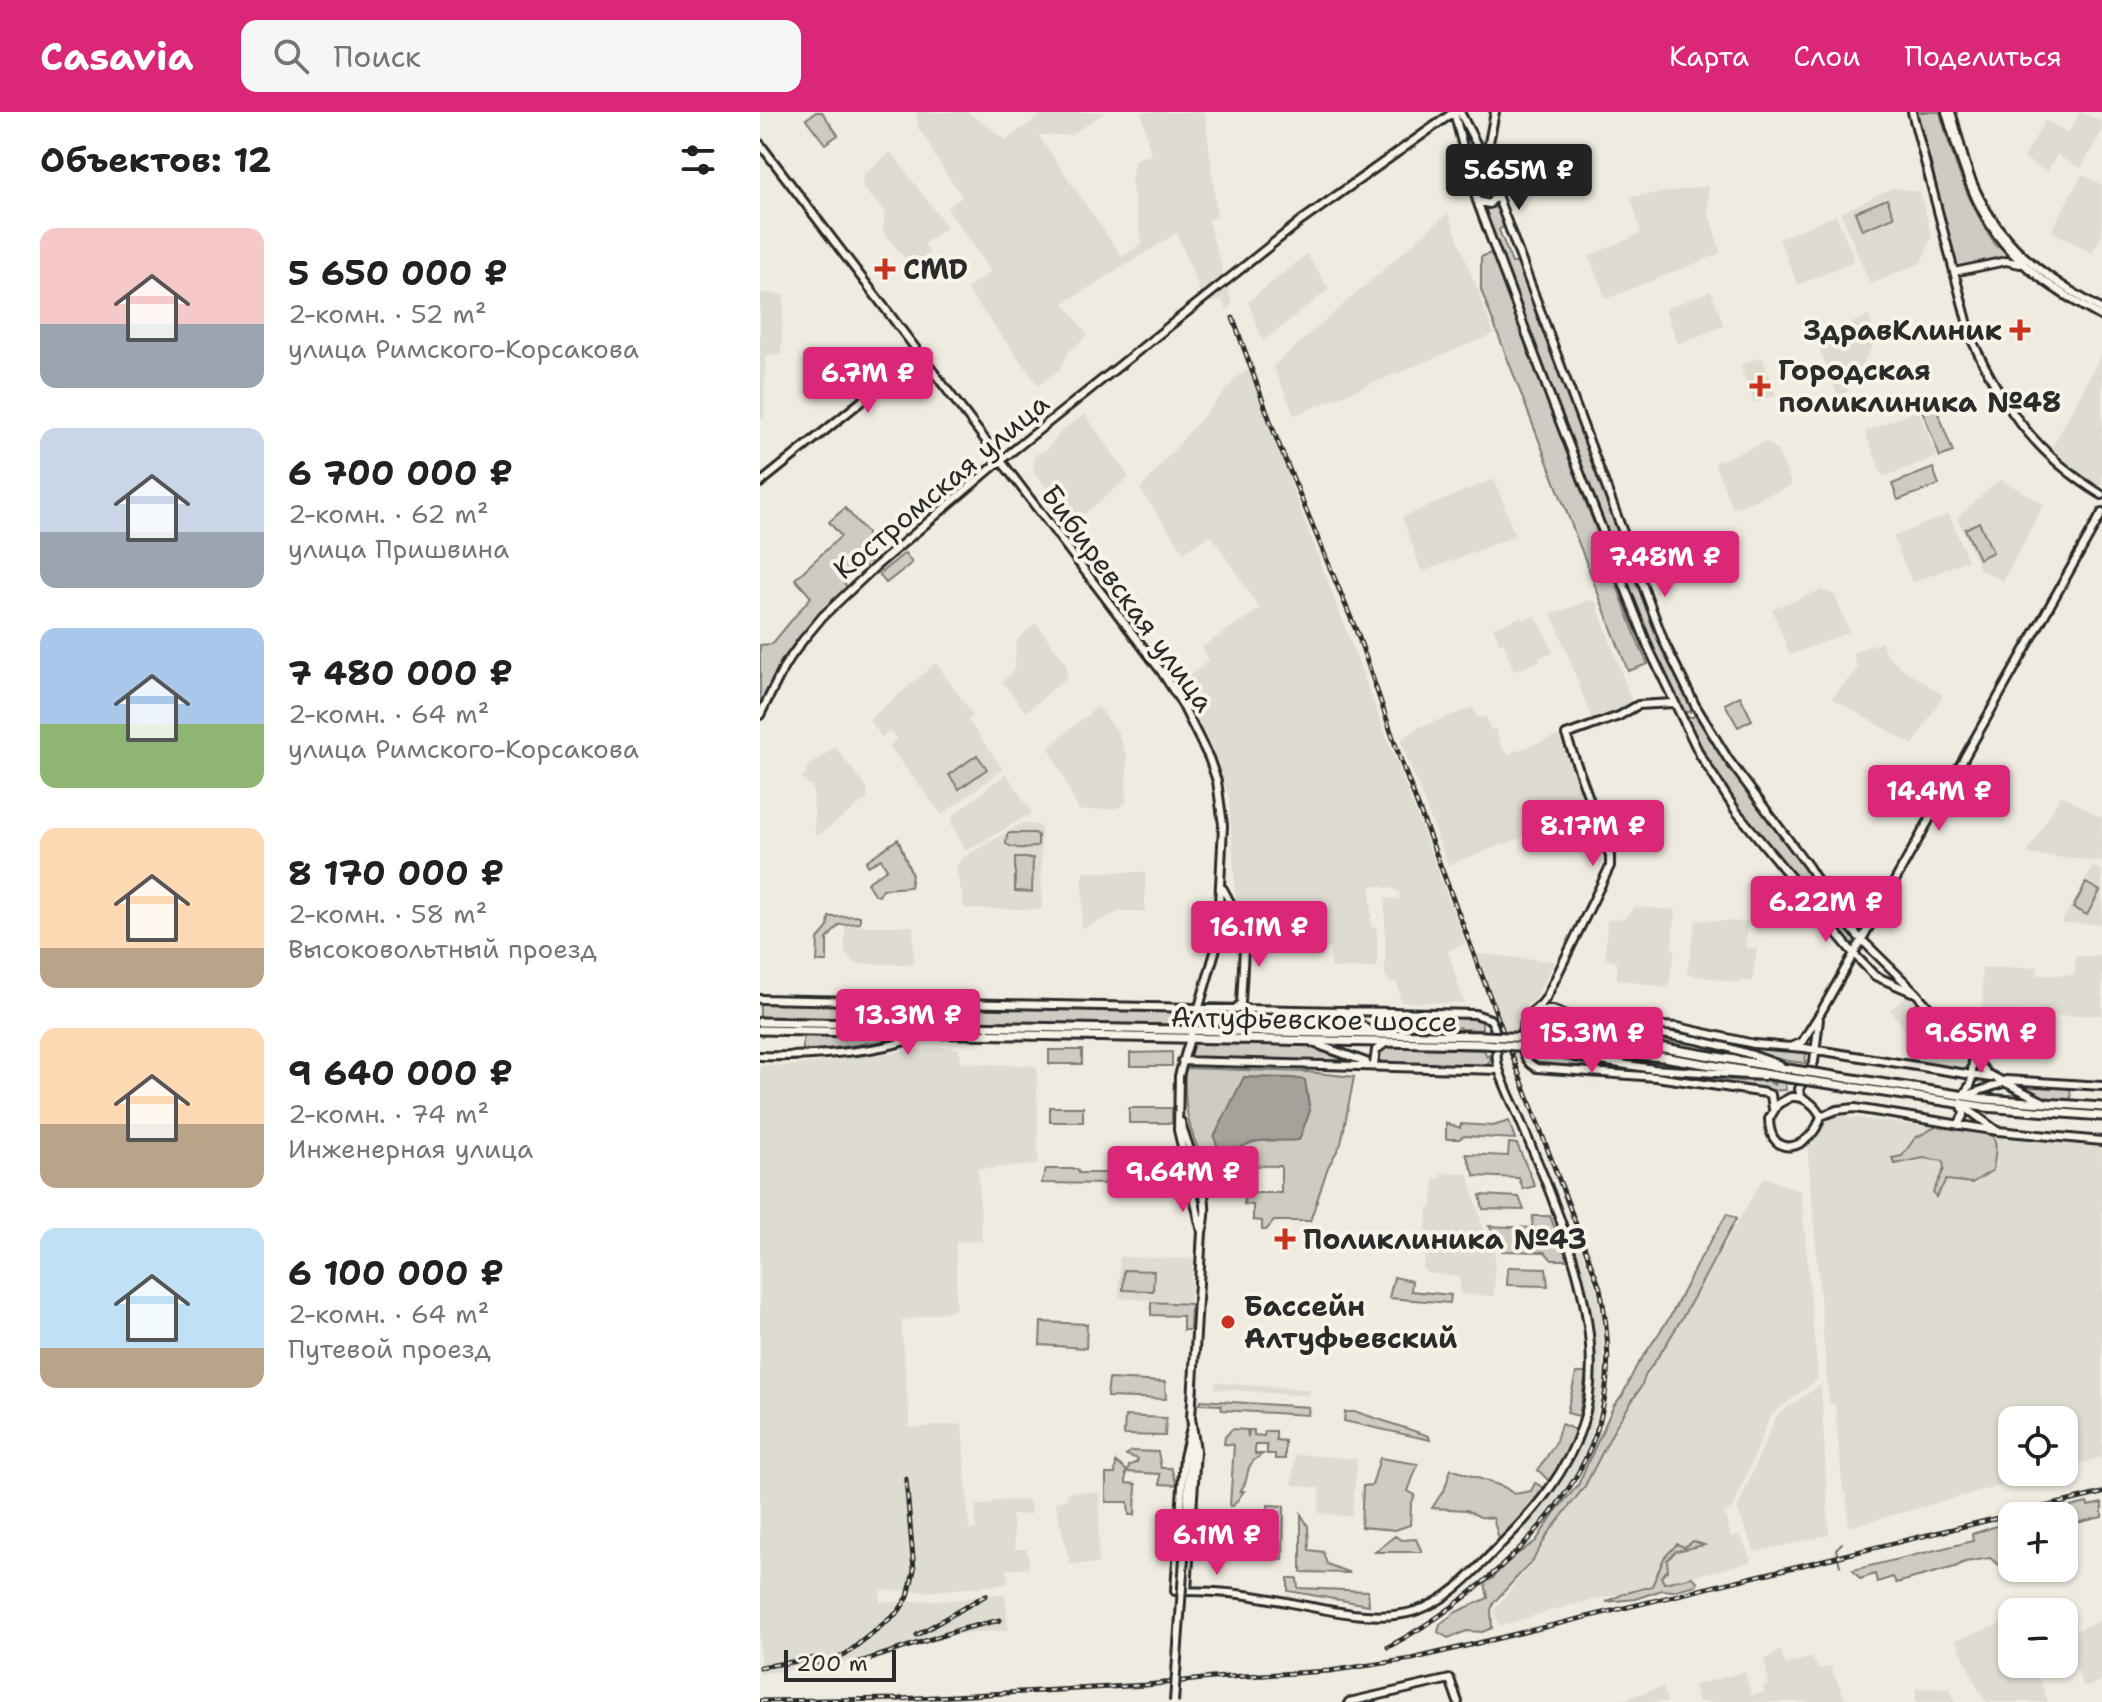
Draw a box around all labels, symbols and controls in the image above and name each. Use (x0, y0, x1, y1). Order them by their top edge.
search box (241, 20, 801, 92)
text: Casavia (40, 31, 193, 82)
icon: search (269, 34, 313, 78)
text: Поиск (333, 36, 421, 77)
text: Карта (1669, 37, 1749, 75)
text: Слои (1793, 37, 1860, 75)
text: Поделиться (1904, 37, 2062, 75)
text: Объектов: 12 (40, 137, 271, 183)
icon: filters (676, 138, 720, 182)
pin: 5.65M ₽ (1445, 144, 1593, 212)
text: 5.65M ₽ (1464, 152, 1574, 187)
text: 5 650 000 ₽ (288, 250, 508, 296)
place label: CMD (903, 250, 968, 288)
marker: CMD (874, 258, 896, 280)
icon: home (104, 260, 200, 356)
text: 2-комн. · 52 m² (288, 296, 487, 331)
place label: ЗдравКлиник (1804, 311, 2002, 349)
marker: ЗдравКлиник (2009, 319, 2031, 341)
text: улица Римского-Корсакова (288, 331, 639, 366)
pin: 6.7M ₽ (803, 347, 933, 415)
place label: Городская поликлиника №48 (1778, 351, 2061, 421)
text: 6.7M ₽ (821, 355, 915, 390)
marker: Городская поликлиника №48 (1749, 375, 1771, 397)
street label: Костромская улица (825, 384, 1057, 588)
text: 6 700 000 ₽ (288, 450, 513, 496)
icon: home (104, 460, 200, 556)
street label: Бибиревская улица (1033, 477, 1223, 719)
text: 2-комн. · 62 m² (288, 496, 489, 531)
text: улица Пришвина (288, 531, 509, 566)
pin: 7.48M ₽ (1591, 531, 1739, 599)
text: 7.48M ₽ (1609, 539, 1721, 574)
text: 7 480 000 ₽ (288, 650, 513, 696)
icon: home (104, 660, 200, 756)
text: 2-комн. · 64 m² (288, 696, 490, 731)
text: улица Римского-Корсакова (288, 731, 639, 766)
pin: 14.4M ₽ (1865, 765, 2013, 833)
text: 14.4M ₽ (1886, 773, 1992, 808)
pin: 8.17M ₽ (1519, 800, 1667, 868)
text: 8.17M ₽ (1540, 808, 1646, 843)
text: 8 170 000 ₽ (288, 850, 504, 896)
icon: home (104, 860, 200, 956)
pin: 6.22M ₽ (1752, 876, 1900, 944)
text: 6.22M ₽ (1769, 884, 1883, 919)
text: 2-комн. · 58 m² (288, 896, 488, 931)
pin: 16.1M ₽ (1185, 901, 1333, 969)
text: 16.1M ₽ (1209, 909, 1309, 944)
text: Высоковольтный проезд (288, 931, 597, 966)
pin: 13.3M ₽ (834, 989, 982, 1057)
text: 13.3M ₽ (854, 997, 962, 1032)
street label: Алтуфьевское шоссе (1170, 997, 1458, 1041)
pin: 15.3M ₽ (1518, 1007, 1666, 1075)
pin: 9.65M ₽ (1907, 1007, 2055, 1075)
text: 15.3M ₽ (1539, 1015, 1645, 1050)
text: 9.65M ₽ (1925, 1015, 2037, 1050)
text: 9 640 000 ₽ (288, 1050, 513, 1096)
icon: home (104, 1060, 200, 1156)
text: 2-комн. · 74 m² (288, 1096, 489, 1131)
text: Инженерная улица (288, 1131, 533, 1166)
pin: 9.64M ₽ (1109, 1146, 1257, 1214)
text: 9.64M ₽ (1126, 1154, 1240, 1189)
place label: Поликлиника №43 (1303, 1220, 1587, 1258)
marker: Поликлиника №43 (1274, 1228, 1296, 1250)
text: 6 100 000 ₽ (288, 1250, 504, 1296)
icon: home (104, 1260, 200, 1356)
place label: Бассейн Алтуфьевский (1244, 1287, 1457, 1357)
text: 2-комн. · 64 m² (288, 1296, 490, 1331)
marker: Бассейн Алтуфьевский (1219, 1313, 1237, 1331)
text: Путевой проезд (288, 1331, 491, 1366)
map controls (1998, 1406, 2078, 1678)
button: locate (1998, 1406, 2078, 1486)
button: + (1998, 1502, 2078, 1582)
pin: 6.1M ₽ (1152, 1509, 1282, 1577)
text: 6.1M ₽ (1173, 1517, 1261, 1552)
button: − (1998, 1598, 2078, 1678)
scale bar (784, 1646, 896, 1682)
text: 200 m (796, 1649, 868, 1678)

